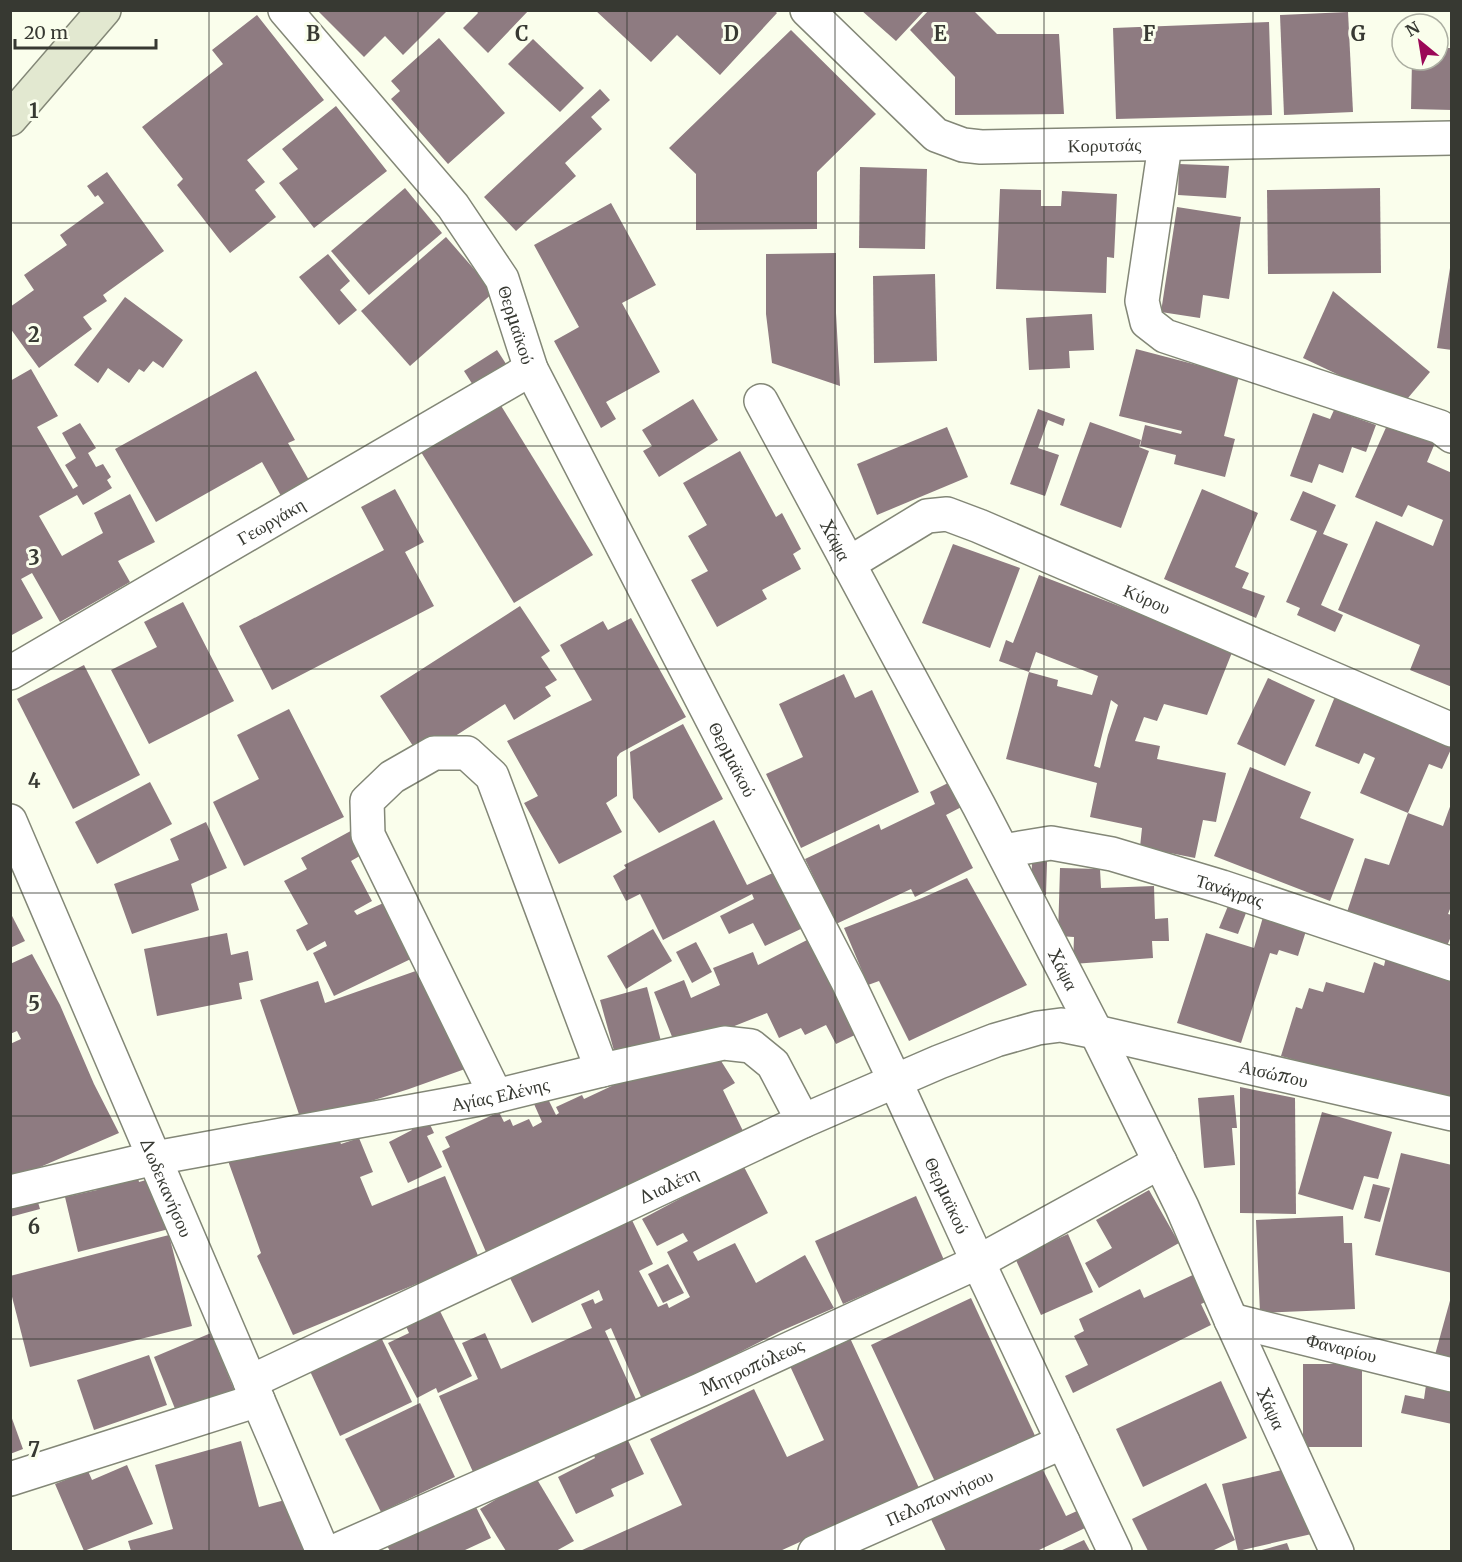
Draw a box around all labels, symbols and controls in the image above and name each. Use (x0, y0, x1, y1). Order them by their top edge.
scale bar (15, 12, 156, 50)
north arrow (1390, 12, 1450, 72)
text: N (1402, 17, 1423, 41)
text: 20 m (24, 21, 68, 44)
text: B (306, 21, 320, 46)
text: C (515, 21, 529, 46)
text: D (723, 21, 739, 46)
text: E (933, 21, 947, 46)
text: F (1143, 21, 1156, 46)
text: G (1351, 21, 1366, 46)
text: 1 (29, 98, 39, 123)
street label: Κορυτσάς (1068, 132, 1141, 157)
street label: Θερμαϊκού (493, 282, 540, 367)
text: 2 (28, 322, 40, 347)
street label: Γεωργάκη (233, 492, 309, 550)
street label: Χάψα (816, 516, 856, 565)
text: 3 (28, 545, 40, 570)
street label: Κύρου (1120, 578, 1174, 619)
street label: Θερμαϊκού (704, 718, 762, 801)
text: 4 (28, 768, 41, 793)
street label: Τανάγρας (1193, 868, 1267, 912)
street label: Χάψα (1044, 945, 1084, 994)
text: 5 (28, 991, 40, 1016)
street label: Αισώπου (1237, 1054, 1311, 1092)
street label: Αγίας Ελένης (450, 1072, 551, 1115)
street label: Δωδεκανήσου (135, 1133, 198, 1241)
street label: Θερμαϊκού (920, 1153, 975, 1237)
street label: Διαλέτη (634, 1161, 702, 1209)
text: 6 (28, 1214, 40, 1239)
street label: Φαναρίου (1304, 1328, 1379, 1367)
street label: Μητροπόλεως (696, 1333, 807, 1400)
street label: Χάψα (1252, 1384, 1291, 1433)
text: 7 (28, 1437, 40, 1462)
street label: Πελοποννήσου (882, 1463, 997, 1531)

